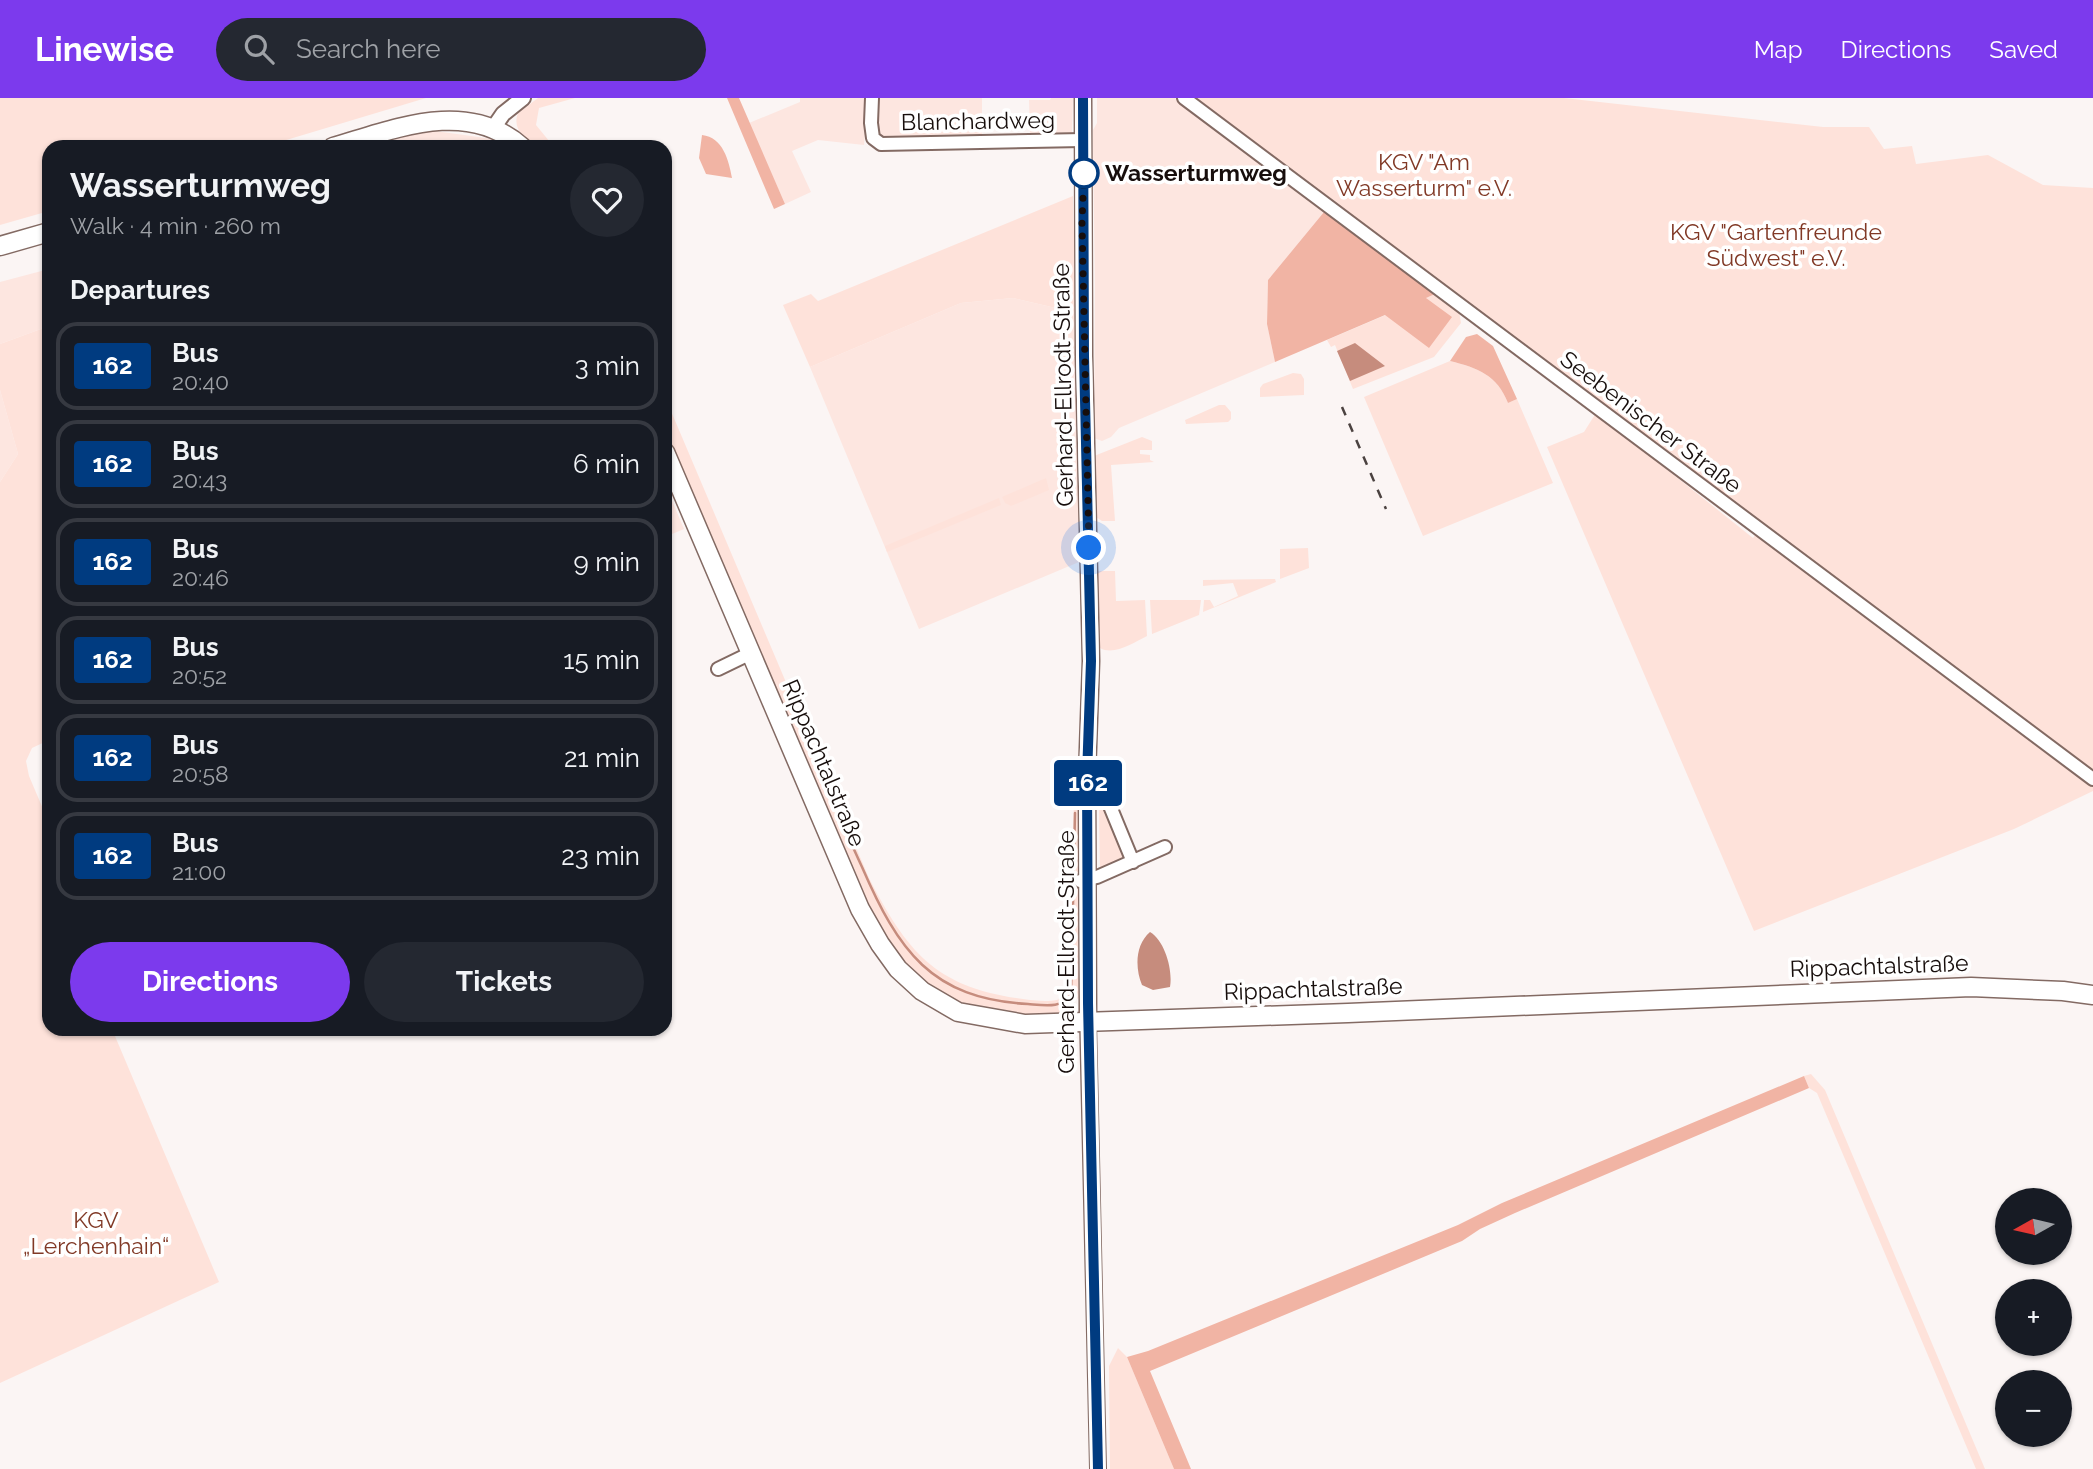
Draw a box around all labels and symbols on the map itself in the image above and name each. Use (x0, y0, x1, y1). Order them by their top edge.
street label: Blanchardweg (901, 106, 1055, 135)
park label: KGV "Am Wasserturm" e.V. (1336, 148, 1512, 201)
marker: Wasserturmweg (1069, 158, 1099, 188)
place label: Wasserturmweg (1105, 159, 1287, 186)
park label: KGV "Gartenfreunde Südwest" e.V. (1670, 218, 1882, 271)
street label: Gerhard-Ellrodt-Straße (1047, 263, 1078, 507)
street label: Seebenischer Straße (1556, 345, 1747, 498)
your location (1071, 530, 1106, 565)
street label: Rippachtalstraße (777, 675, 872, 850)
line badge: 162 (1048, 760, 1128, 806)
street label: Gerhard-Ellrodt-Straße (1052, 830, 1079, 1074)
street label: Rippachtalstraße (1789, 949, 1969, 982)
street label: Rippachtalstraße (1223, 972, 1403, 1005)
north arrow (1995, 1188, 2072, 1265)
park label: KGV „Lerchenhain“ (23, 1206, 169, 1259)

